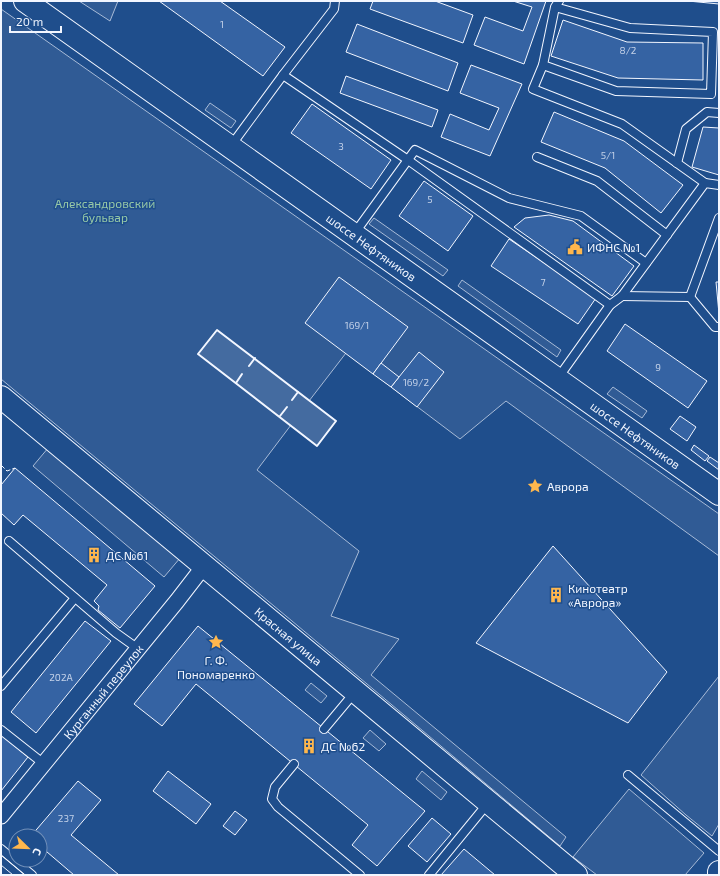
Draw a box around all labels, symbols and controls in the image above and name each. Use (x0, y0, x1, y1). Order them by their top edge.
scale bar (10, 8, 61, 34)
text: 20 m (16, 14, 43, 28)
house number: 1 (220, 18, 224, 30)
house number: 8/2 (620, 44, 637, 56)
house number: 3 (338, 140, 344, 152)
house number: 5/1 (601, 149, 615, 161)
house number: 5 (427, 193, 433, 205)
park label: Александровский бульвар (55, 196, 155, 225)
street label: шоссе Нефтяников (324, 210, 419, 284)
public building icon: ИФНС №1 (566, 238, 584, 256)
place label: ИФНС №1 (587, 240, 640, 254)
house number: 7 (540, 276, 546, 288)
house number: 169/1 (345, 319, 369, 331)
house number: 9 (655, 361, 661, 373)
house number: 169/2 (403, 376, 429, 388)
street label: шоссе Нефтяников (588, 398, 683, 471)
place icon: Аврора (526, 477, 544, 495)
place label: Аврора (547, 479, 589, 493)
building icon: ДС №61 (85, 546, 103, 564)
place label: ДС №61 (106, 548, 148, 562)
place label: Кинотеатр «Аврора» (568, 581, 628, 609)
building icon: Кинотеатр «Аврора» (547, 586, 565, 604)
street label: Красная улица (252, 604, 325, 668)
place icon: Г. Ф. Пономаренко (207, 633, 225, 651)
street label: Курганный переулок (60, 641, 146, 741)
place label: Г. Ф. Пономаренко (177, 653, 255, 681)
house number: 202А (49, 671, 74, 683)
building icon: ДС №62 (300, 737, 318, 755)
place label: ДС №62 (321, 739, 365, 753)
house number: 237 (58, 812, 74, 824)
north arrow (8, 828, 48, 868)
text: С (30, 847, 45, 858)

